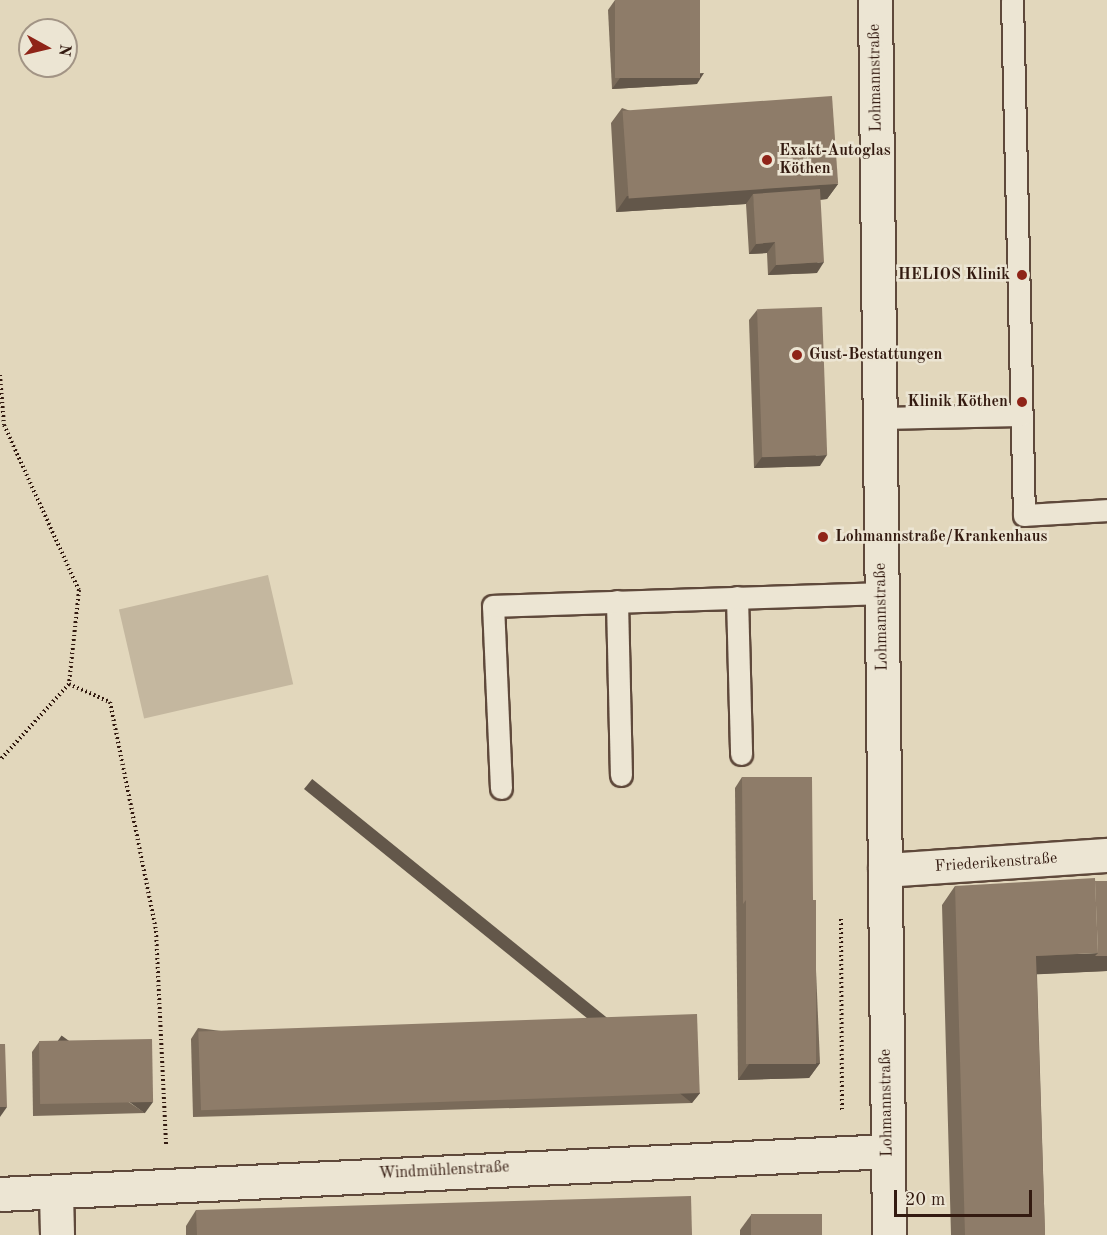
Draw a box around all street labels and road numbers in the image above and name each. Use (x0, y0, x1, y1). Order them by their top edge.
street label: Lohmannstraße (865, 24, 887, 132)
street label: Lohmannstraße (871, 563, 893, 671)
street label: Friederikenstraße (934, 849, 1058, 877)
street label: Lohmannstraße (876, 1049, 898, 1157)
street label: Windmühlenstraße (378, 1158, 510, 1184)

